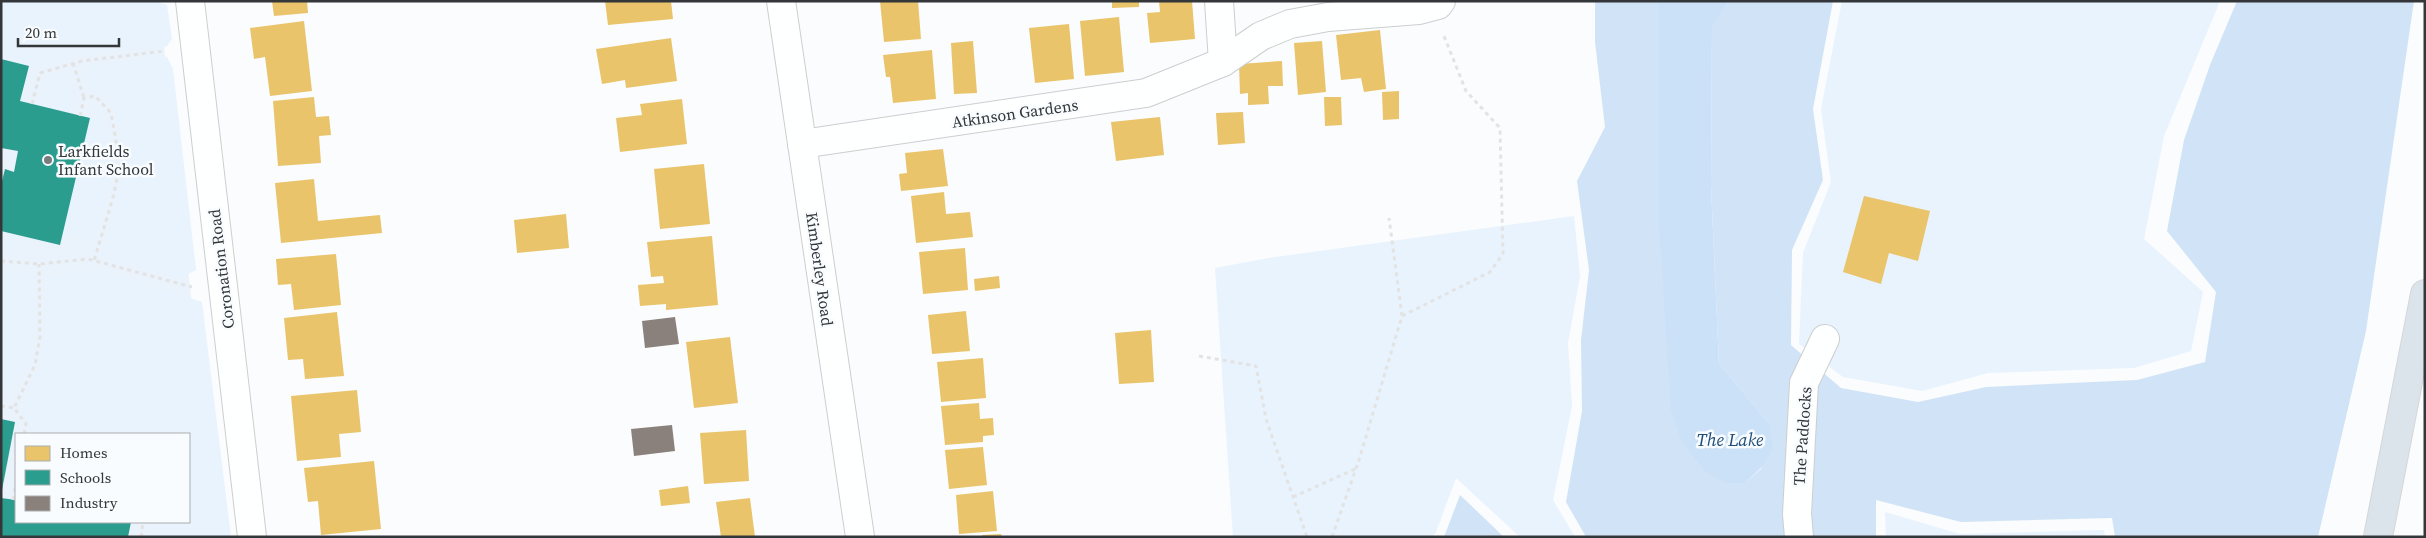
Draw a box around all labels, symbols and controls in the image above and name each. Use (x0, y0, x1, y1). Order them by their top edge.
scale bar (18, 15, 119, 47)
text: 20 m (25, 22, 57, 43)
street label: Atkinson Gardens (950, 93, 1080, 133)
place label: Larkfields Infant School (58, 140, 154, 180)
marker: Larkfields Infant School (42, 154, 54, 166)
street label: Coronation Road (203, 208, 239, 330)
street label: Kimberley Road (801, 211, 839, 327)
street label: The Paddocks (1788, 386, 1816, 486)
water label: The Lake (1697, 427, 1764, 452)
legend (15, 433, 190, 523)
text: Homes (60, 442, 107, 463)
text: Schools (60, 467, 111, 488)
text: Industry (60, 492, 118, 513)

